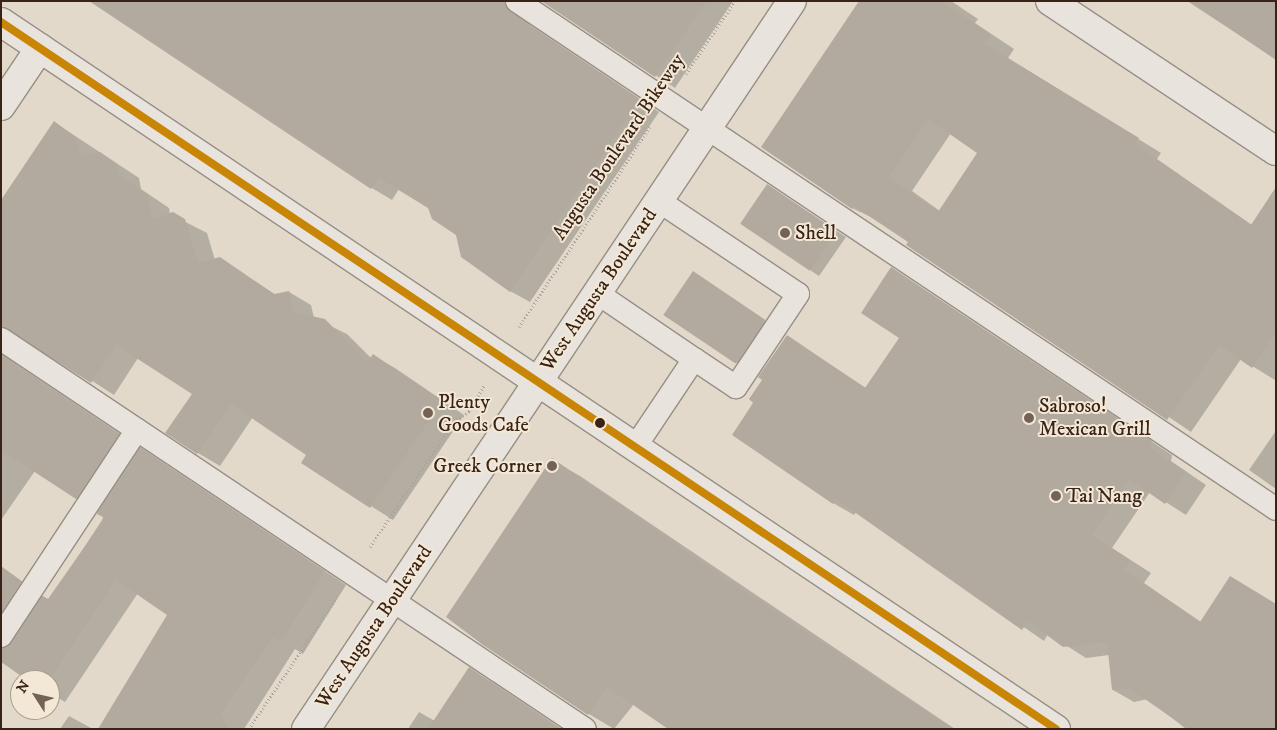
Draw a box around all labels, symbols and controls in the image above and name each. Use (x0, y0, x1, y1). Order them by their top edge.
street label: Augusta Boulevard Bikeway (548, 49, 690, 245)
street label: West Augusta Boulevard (535, 204, 663, 376)
place label: Shell (795, 221, 836, 245)
marker: Shell (779, 227, 791, 239)
place label: Plenty Goods Cafe (438, 390, 529, 437)
place label: Sabroso! Mexican Grill (1039, 394, 1151, 441)
marker: Plenty Goods Cafe (422, 407, 434, 419)
marker: Sabroso! Mexican Grill (1023, 412, 1035, 424)
unlabelled marker (595, 418, 605, 428)
place label: Greek Corner (433, 454, 542, 478)
marker: Greek Corner (546, 460, 558, 472)
place label: Tai Nang (1066, 484, 1142, 508)
marker: Tai Nang (1050, 490, 1062, 502)
street label: West Augusta Boulevard (310, 541, 438, 713)
north arrow (10, 670, 60, 720)
text: N (13, 677, 34, 697)

